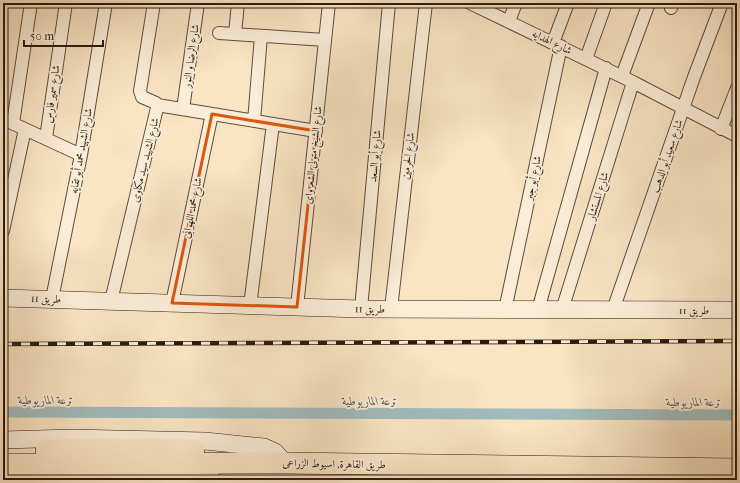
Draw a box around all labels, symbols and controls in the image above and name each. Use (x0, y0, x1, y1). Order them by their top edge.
scale bar (24, 22, 103, 48)
street label: شارع الرضا و النور (180, 23, 205, 90)
street label: شارع الهدايه (529, 27, 574, 60)
text: 50 m (30, 29, 54, 43)
street label: شارع سمير فارس (41, 64, 65, 124)
street label: شارع الشيخ متولى الشعرواى (301, 105, 329, 205)
street label: شارع الشهيد محمد أبو تقايه (65, 107, 98, 195)
street label: شارع الشهيد سيد مكاوى (128, 116, 165, 204)
street label: شارع سعيد أبو الدهب (646, 117, 688, 195)
street label: شارع أبو السعد (364, 129, 387, 183)
street label: شارع الحرمين (399, 132, 420, 181)
street label: شارع أبو جبر (520, 154, 547, 203)
street label: شارع المستشار (584, 170, 614, 224)
street label: شارع محمد اللهوانى (179, 176, 208, 240)
street label: طريق 11 (31, 292, 61, 307)
street label: طريق 11 (355, 302, 385, 317)
street label: طريق 11 (679, 304, 709, 318)
water label: ترعة الماريوطية (17, 393, 74, 408)
water label: ترعة الماريوطية (341, 394, 398, 409)
water label: ترعة الماريوطية (665, 395, 722, 410)
street label: طريق القاهرة, اسيوط الزراعى (282, 457, 386, 472)

